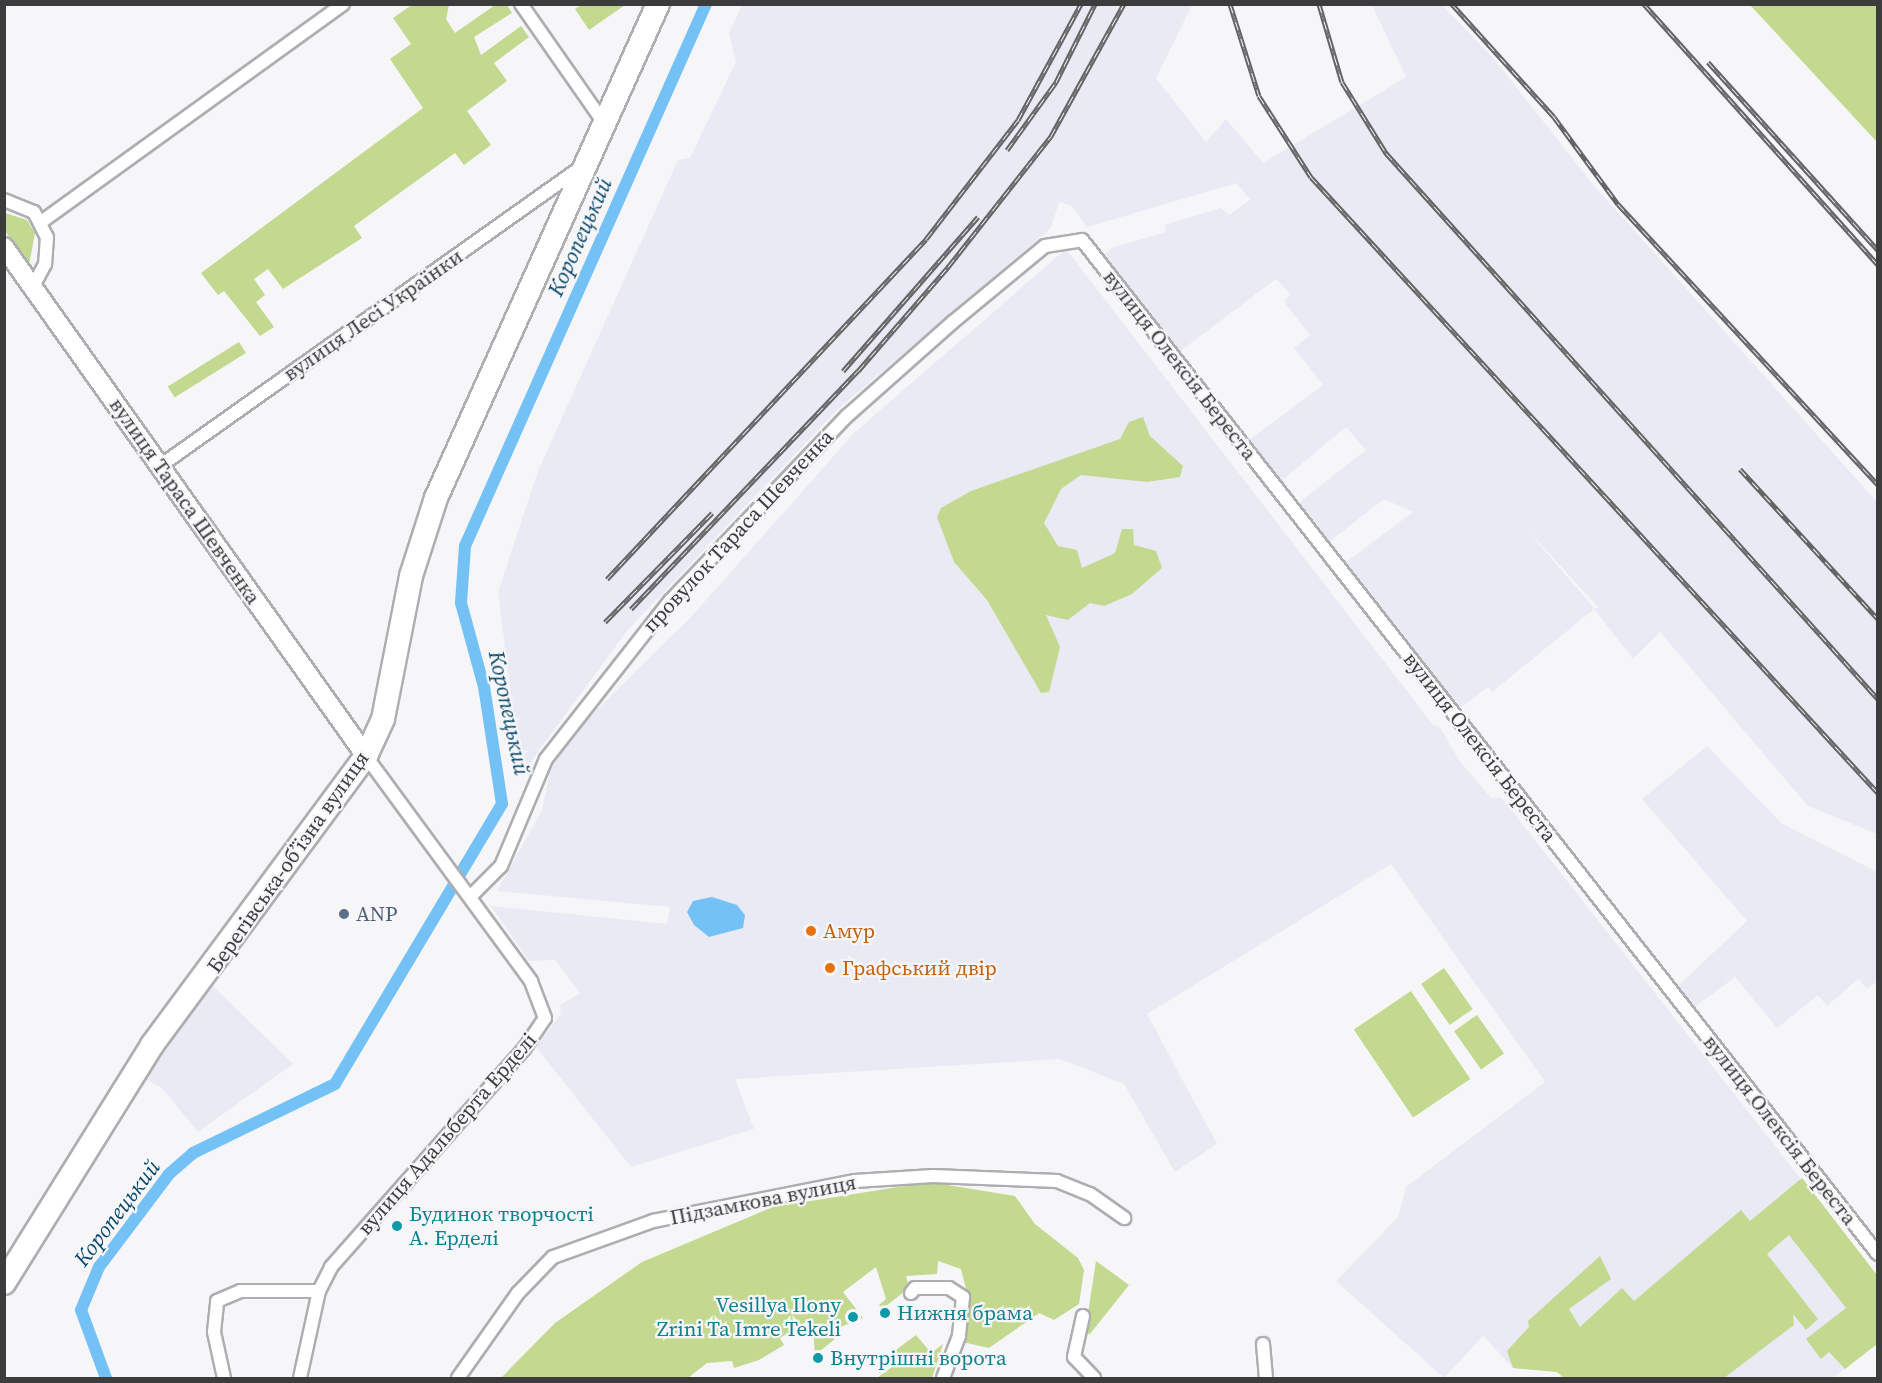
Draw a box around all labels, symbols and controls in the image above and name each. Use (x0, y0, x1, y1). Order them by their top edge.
water label: Коропецький (542, 174, 618, 300)
street label: вулиця Лесі Українки (278, 244, 468, 386)
street label: вулиця Олексія Береста (1098, 265, 1262, 465)
street label: вулиця Тараса Шевченка (104, 393, 266, 609)
street label: провулок Тараса Шевченка (637, 424, 839, 638)
street label: вулиця Олексія Береста (1398, 647, 1562, 847)
water label: Коропецький (483, 648, 535, 778)
street label: Берегівська-обʼїзна вулиця (202, 746, 374, 978)
place label: ANP (356, 901, 397, 927)
marker: ANP (337, 907, 351, 921)
place label: Амур (823, 918, 875, 944)
marker: Амур (804, 924, 818, 938)
place label: Графський двір (842, 955, 997, 981)
marker: Графський двір (823, 961, 837, 975)
street label: вулиця Адальберта Ерделі (352, 1028, 542, 1240)
street label: вулиця Олексія Береста (1698, 1030, 1862, 1230)
water label: Коропецький (68, 1155, 166, 1271)
street label: Підзамкова вулиця (668, 1170, 858, 1230)
place label: Будинок творчості А. Ерделі (409, 1201, 594, 1251)
marker: Будинок творчості А. Ерделі (390, 1219, 404, 1233)
place label: Vesillya Ilony Zrini Ta Imre Tekeli (656, 1292, 841, 1342)
place label: Нижня брама (897, 1300, 1033, 1326)
marker: Нижня брама (878, 1306, 892, 1320)
marker: Vesillya Ilony Zrini Ta Imre Tekeli (846, 1310, 860, 1324)
place label: Внутрішні ворота (830, 1345, 1007, 1371)
marker: Внутрішні ворота (811, 1351, 825, 1365)

